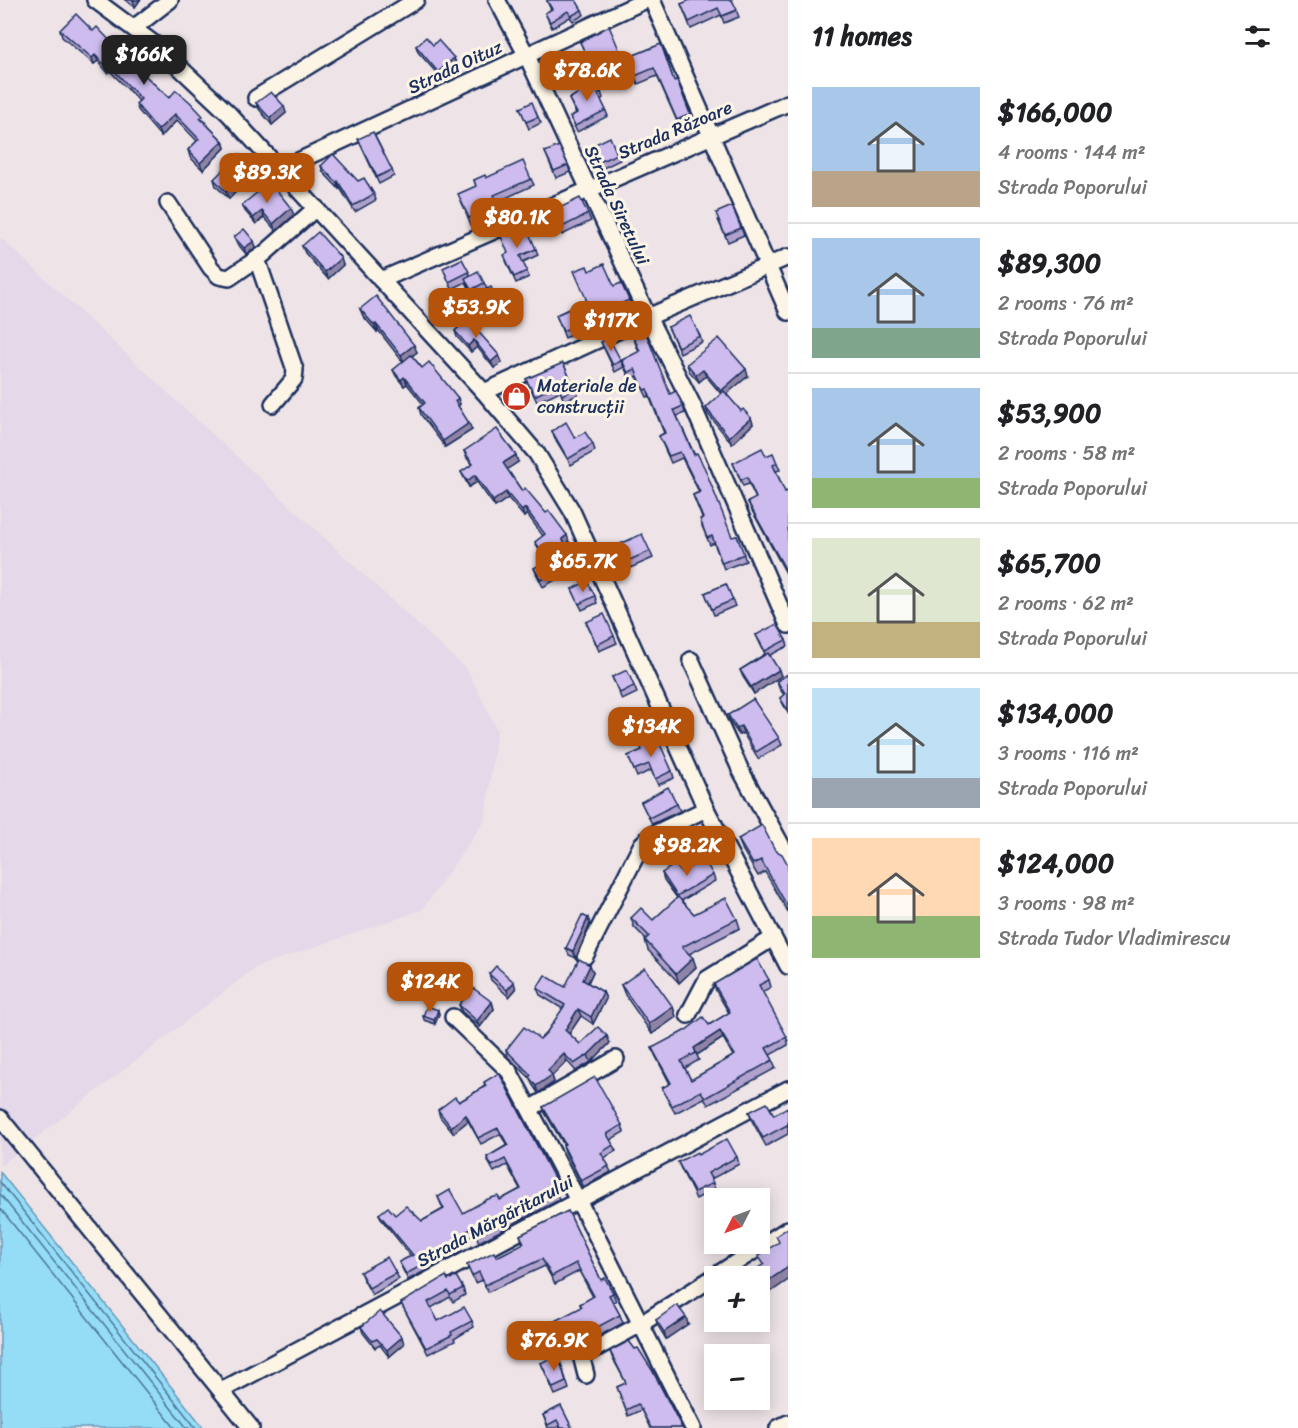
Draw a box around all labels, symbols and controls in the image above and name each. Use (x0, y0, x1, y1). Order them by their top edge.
text: 11 homes (812, 13, 912, 59)
icon: filters (1241, 20, 1274, 53)
street label: Strada Oituz (402, 31, 508, 103)
pin: $166K (102, 35, 186, 86)
text: $166K (116, 37, 172, 72)
pin: $78.6K (538, 51, 636, 102)
text: $78.6K (554, 53, 620, 88)
text: $166,000 (998, 89, 1112, 135)
street label: Strada Răzoare (613, 91, 737, 169)
icon: home (860, 111, 932, 183)
text: 4 rooms · 144 m² (998, 135, 1146, 170)
street label: Strada Siretului (575, 140, 659, 271)
pin: $89.3K (218, 153, 316, 204)
text: $89.3K (234, 155, 300, 190)
text: Strada Poporului (998, 170, 1147, 205)
pin: $80.1K (468, 198, 566, 249)
text: $80.1K (485, 200, 549, 235)
text: $89,300 (998, 240, 1101, 286)
icon: home (860, 262, 932, 334)
text: 2 rooms · 76 m² (998, 286, 1134, 321)
pin: $53.9K (427, 288, 525, 339)
text: $53.9K (442, 290, 510, 325)
pin: $117K (569, 301, 653, 352)
text: $117K (584, 303, 638, 338)
text: Strada Poporului (998, 321, 1147, 356)
place label: Materiale de construcții (537, 370, 637, 423)
shop icon: Materiale de construcții (500, 380, 532, 412)
text: $53,900 (998, 390, 1101, 436)
icon: home (860, 412, 932, 484)
text: 2 rooms · 58 m² (998, 436, 1135, 471)
text: Strada Poporului (998, 471, 1147, 506)
text: $65,700 (998, 540, 1101, 586)
pin: $65.7K (534, 542, 632, 593)
text: $65.7K (550, 544, 616, 579)
icon: home (860, 562, 932, 634)
text: 2 rooms · 62 m² (998, 586, 1134, 621)
text: Strada Poporului (998, 621, 1147, 656)
text: $134,000 (998, 690, 1113, 736)
pin: $134K (609, 707, 693, 758)
text: $134K (622, 709, 680, 744)
icon: home (860, 712, 932, 784)
text: 3 rooms · 116 m² (998, 736, 1139, 771)
text: Strada Poporului (998, 771, 1147, 806)
pin: $98.2K (638, 826, 736, 877)
text: $98.2K (653, 828, 721, 863)
text: $124,000 (998, 840, 1114, 886)
icon: home (860, 862, 932, 934)
text: 3 rooms · 98 m² (998, 886, 1135, 921)
text: Strada Tudor Vladimirescu (998, 921, 1230, 956)
pin: $124K (388, 962, 472, 1013)
text: $124K (401, 964, 459, 999)
street label: Strada Mărgăritarului (411, 1166, 580, 1276)
north arrow (704, 1188, 770, 1254)
map controls (704, 1188, 770, 1410)
button: + (704, 1266, 770, 1332)
pin: $76.9K (505, 1321, 603, 1372)
text: $76.9K (521, 1323, 587, 1358)
button: − (704, 1344, 770, 1410)

